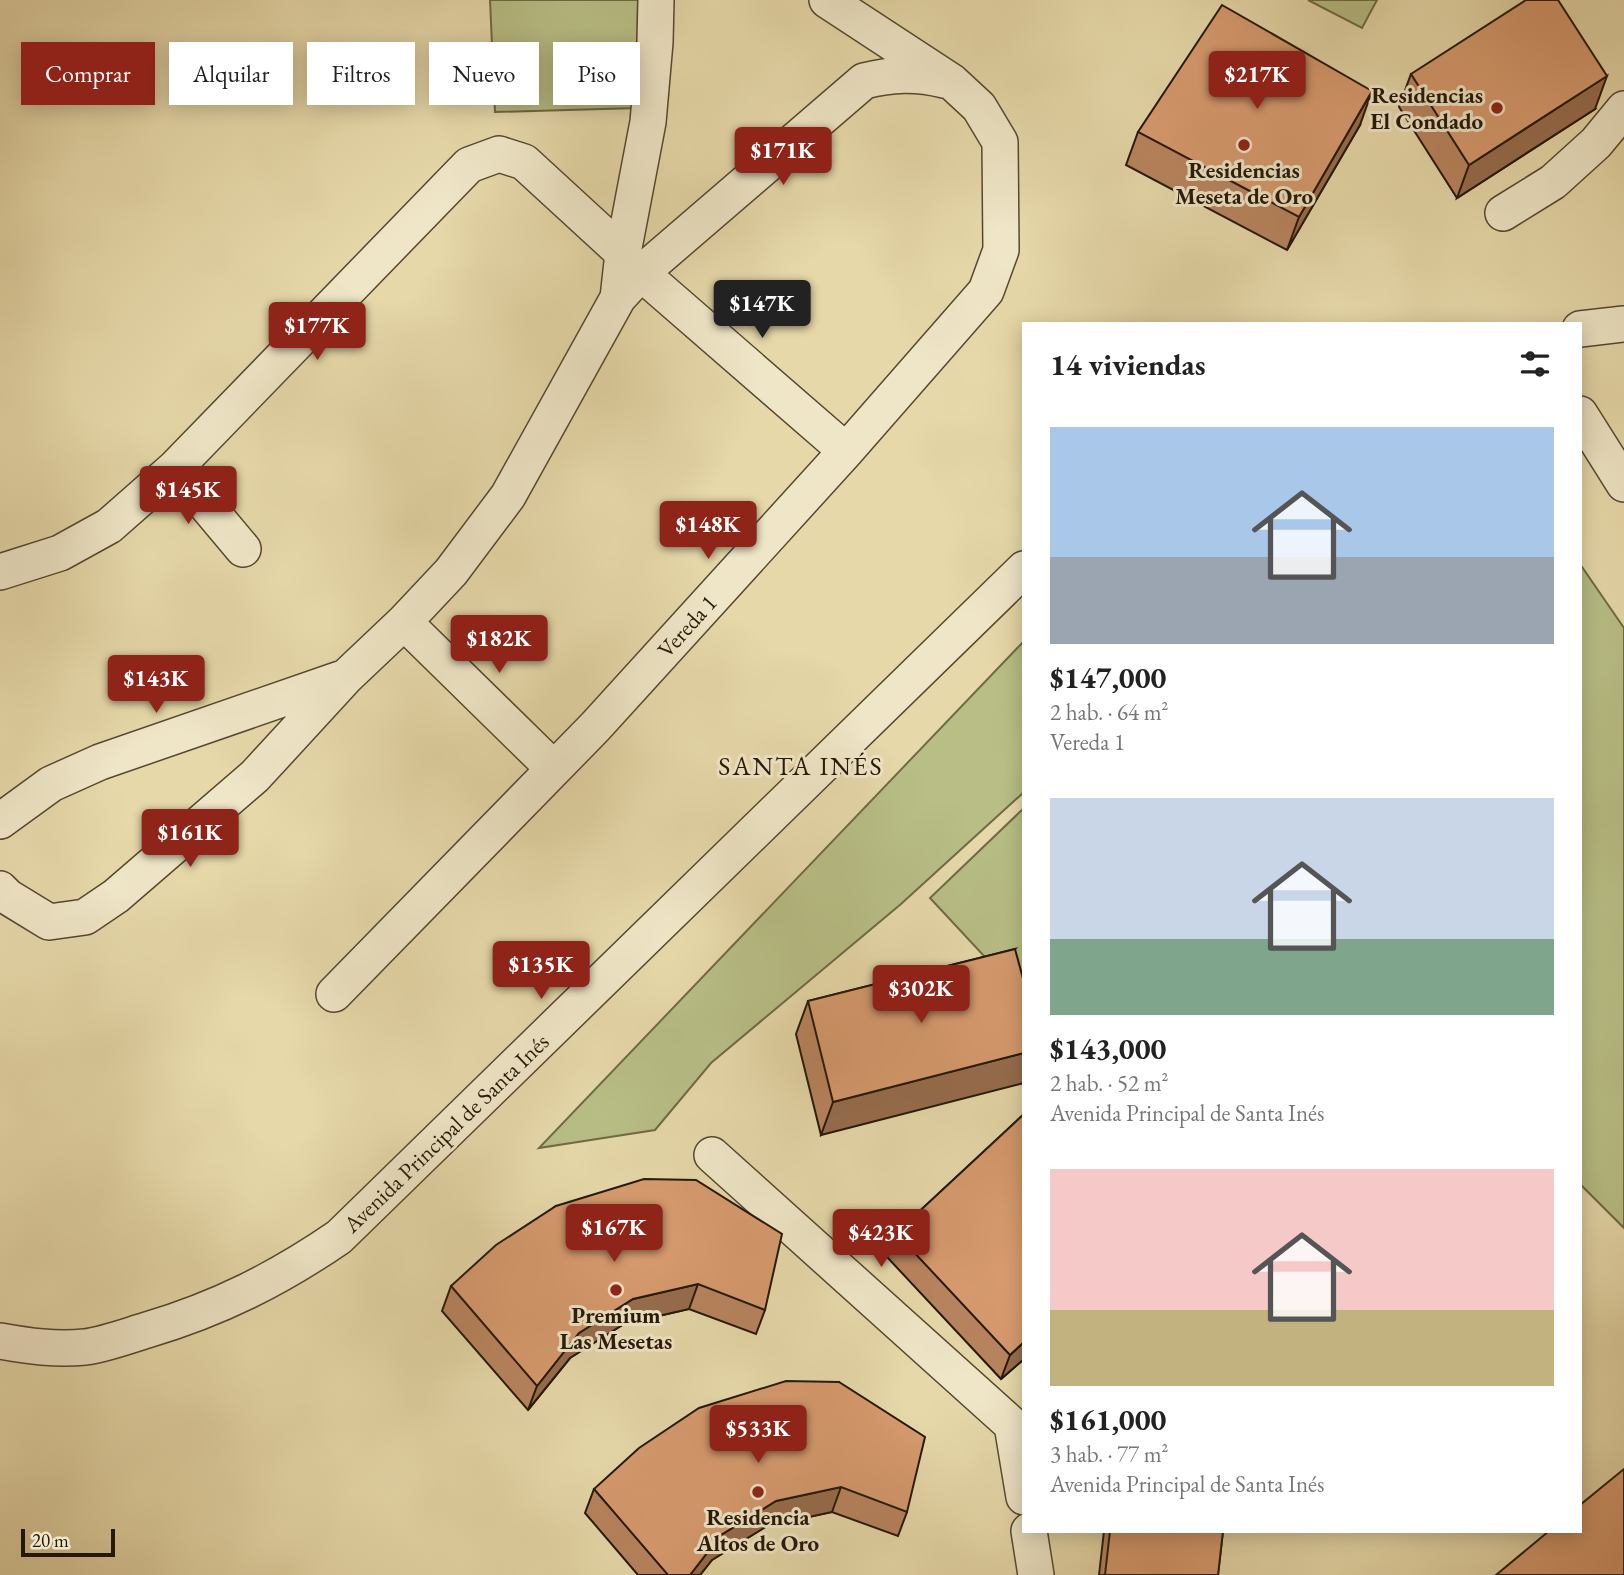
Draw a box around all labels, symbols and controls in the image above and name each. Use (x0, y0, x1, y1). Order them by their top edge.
chip: Comprar (21, 42, 155, 105)
chip: Alquilar (169, 42, 293, 105)
chip: Filtros (307, 42, 415, 105)
chip: Nuevo (429, 42, 539, 105)
chip: Piso (553, 42, 640, 105)
pin: $217K (1208, 52, 1306, 111)
text: $217K (1225, 59, 1289, 89)
place label: Residencias El Condado (1370, 80, 1483, 136)
marker: Residencias El Condado (1489, 100, 1505, 116)
pin: $171K (734, 128, 832, 187)
text: $171K (751, 135, 815, 165)
marker: Residencias Meseta de Oro (1236, 137, 1252, 153)
place label: Residencias Meseta de Oro (1175, 155, 1313, 211)
pin: $147K (713, 280, 811, 340)
text: $147K (730, 288, 794, 318)
pin: $177K (268, 302, 366, 362)
text: $177K (285, 310, 349, 340)
text: 14 viviendas (1050, 345, 1206, 384)
icon: filters (1516, 345, 1554, 383)
pin: $145K (139, 466, 237, 526)
icon: home (1239, 472, 1365, 598)
text: $145K (156, 474, 220, 504)
pin: $148K (659, 502, 757, 561)
text: $148K (676, 509, 740, 539)
street label: Vereda 1 (651, 588, 723, 664)
pin: $182K (450, 616, 548, 675)
text: $182K (467, 623, 531, 653)
pin: $143K (107, 656, 205, 715)
text: $147,000 (1050, 658, 1166, 697)
text: $143K (124, 663, 188, 693)
text: 2 hab. · 64 m² (1050, 697, 1169, 727)
text: Vereda 1 (1050, 727, 1125, 757)
district label: SANTA INÉS (718, 749, 884, 783)
pin: $161K (141, 810, 239, 869)
text: $161K (158, 817, 222, 847)
icon: home (1239, 843, 1365, 969)
pin: $135K (492, 942, 590, 1001)
text: $135K (509, 949, 573, 979)
pin: $302K (872, 965, 970, 1025)
text: $302K (889, 973, 953, 1003)
street label: Avenida Principal de Santa Inés (336, 1027, 555, 1240)
text: $143,000 (1050, 1029, 1166, 1068)
text: 2 hab. · 52 m² (1050, 1068, 1169, 1098)
text: Avenida Principal de Santa Inés (1050, 1098, 1324, 1128)
pin: $167K (565, 1204, 663, 1264)
pin: $423K (832, 1210, 930, 1269)
text: $167K (582, 1212, 646, 1242)
icon: home (1239, 1214, 1365, 1340)
text: $423K (849, 1217, 913, 1247)
marker: Premium Las Mesetas (608, 1282, 624, 1298)
place label: Premium Las Mesetas (560, 1300, 672, 1356)
text: $161,000 (1050, 1400, 1166, 1439)
pin: $533K (709, 1406, 807, 1465)
text: $533K (726, 1413, 790, 1443)
text: 3 hab. · 77 m² (1050, 1439, 1169, 1469)
text: Avenida Principal de Santa Inés (1050, 1469, 1324, 1499)
marker: Residencia Altos de Oro (750, 1484, 766, 1500)
place label: Residencia Altos de Oro (696, 1502, 820, 1558)
scale bar (21, 1526, 116, 1558)
text: 20 m (32, 1528, 69, 1553)

